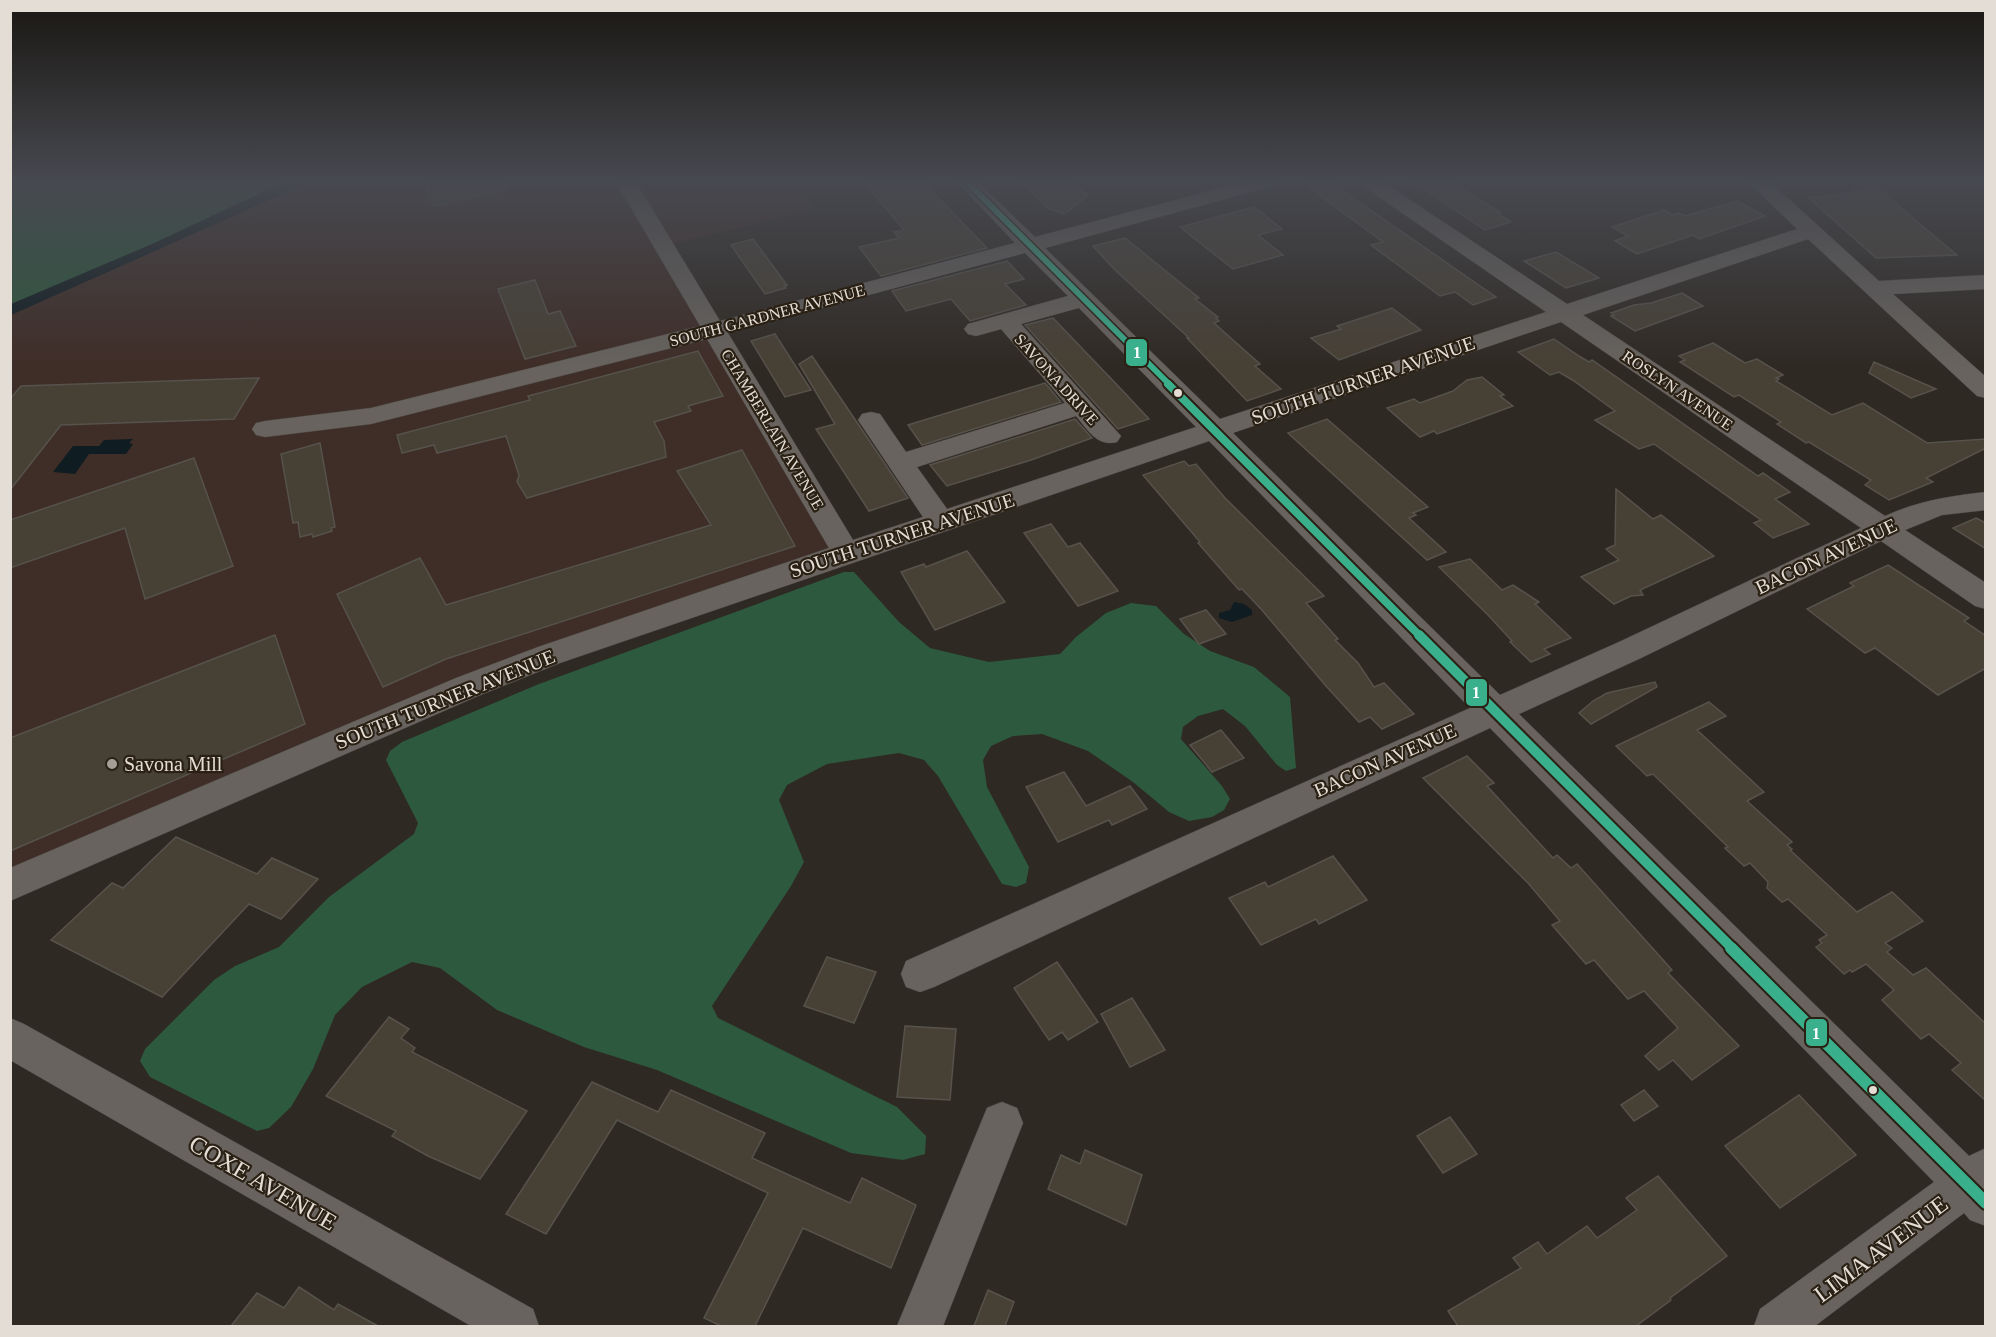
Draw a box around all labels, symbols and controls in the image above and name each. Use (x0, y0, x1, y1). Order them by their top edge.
street label: SOUTH GARDNER AVENUE (668, 281, 867, 350)
street label: SAVONA DRIVE (1011, 330, 1102, 428)
street label: SOUTH TURNER AVENUE (1248, 331, 1478, 429)
line badge: 1 (1125, 338, 1148, 367)
text: 1 (1133, 344, 1141, 361)
street label: CHAMBERLAIN AVENUE (718, 346, 827, 513)
street label: ROSLYN AVENUE (1619, 347, 1736, 434)
unlabelled marker (1172, 387, 1184, 399)
street label: SOUTH TURNER AVENUE (787, 488, 1017, 582)
street label: BACON AVENUE (1752, 514, 1900, 598)
street label: SOUTH TURNER AVENUE (332, 645, 558, 753)
line badge: 1 (1465, 678, 1488, 707)
text: 1 (1472, 684, 1480, 701)
street label: BACON AVENUE (1310, 719, 1460, 801)
place label: Savona Mill (124, 753, 223, 775)
marker: Savona Mill (105, 757, 119, 771)
line badge: 1 (1805, 1018, 1828, 1047)
text: 1 (1812, 1025, 1820, 1042)
unlabelled marker (1867, 1084, 1879, 1096)
street label: COXE AVENUE (185, 1130, 341, 1236)
street label: LIMA AVENUE (1809, 1190, 1953, 1308)

